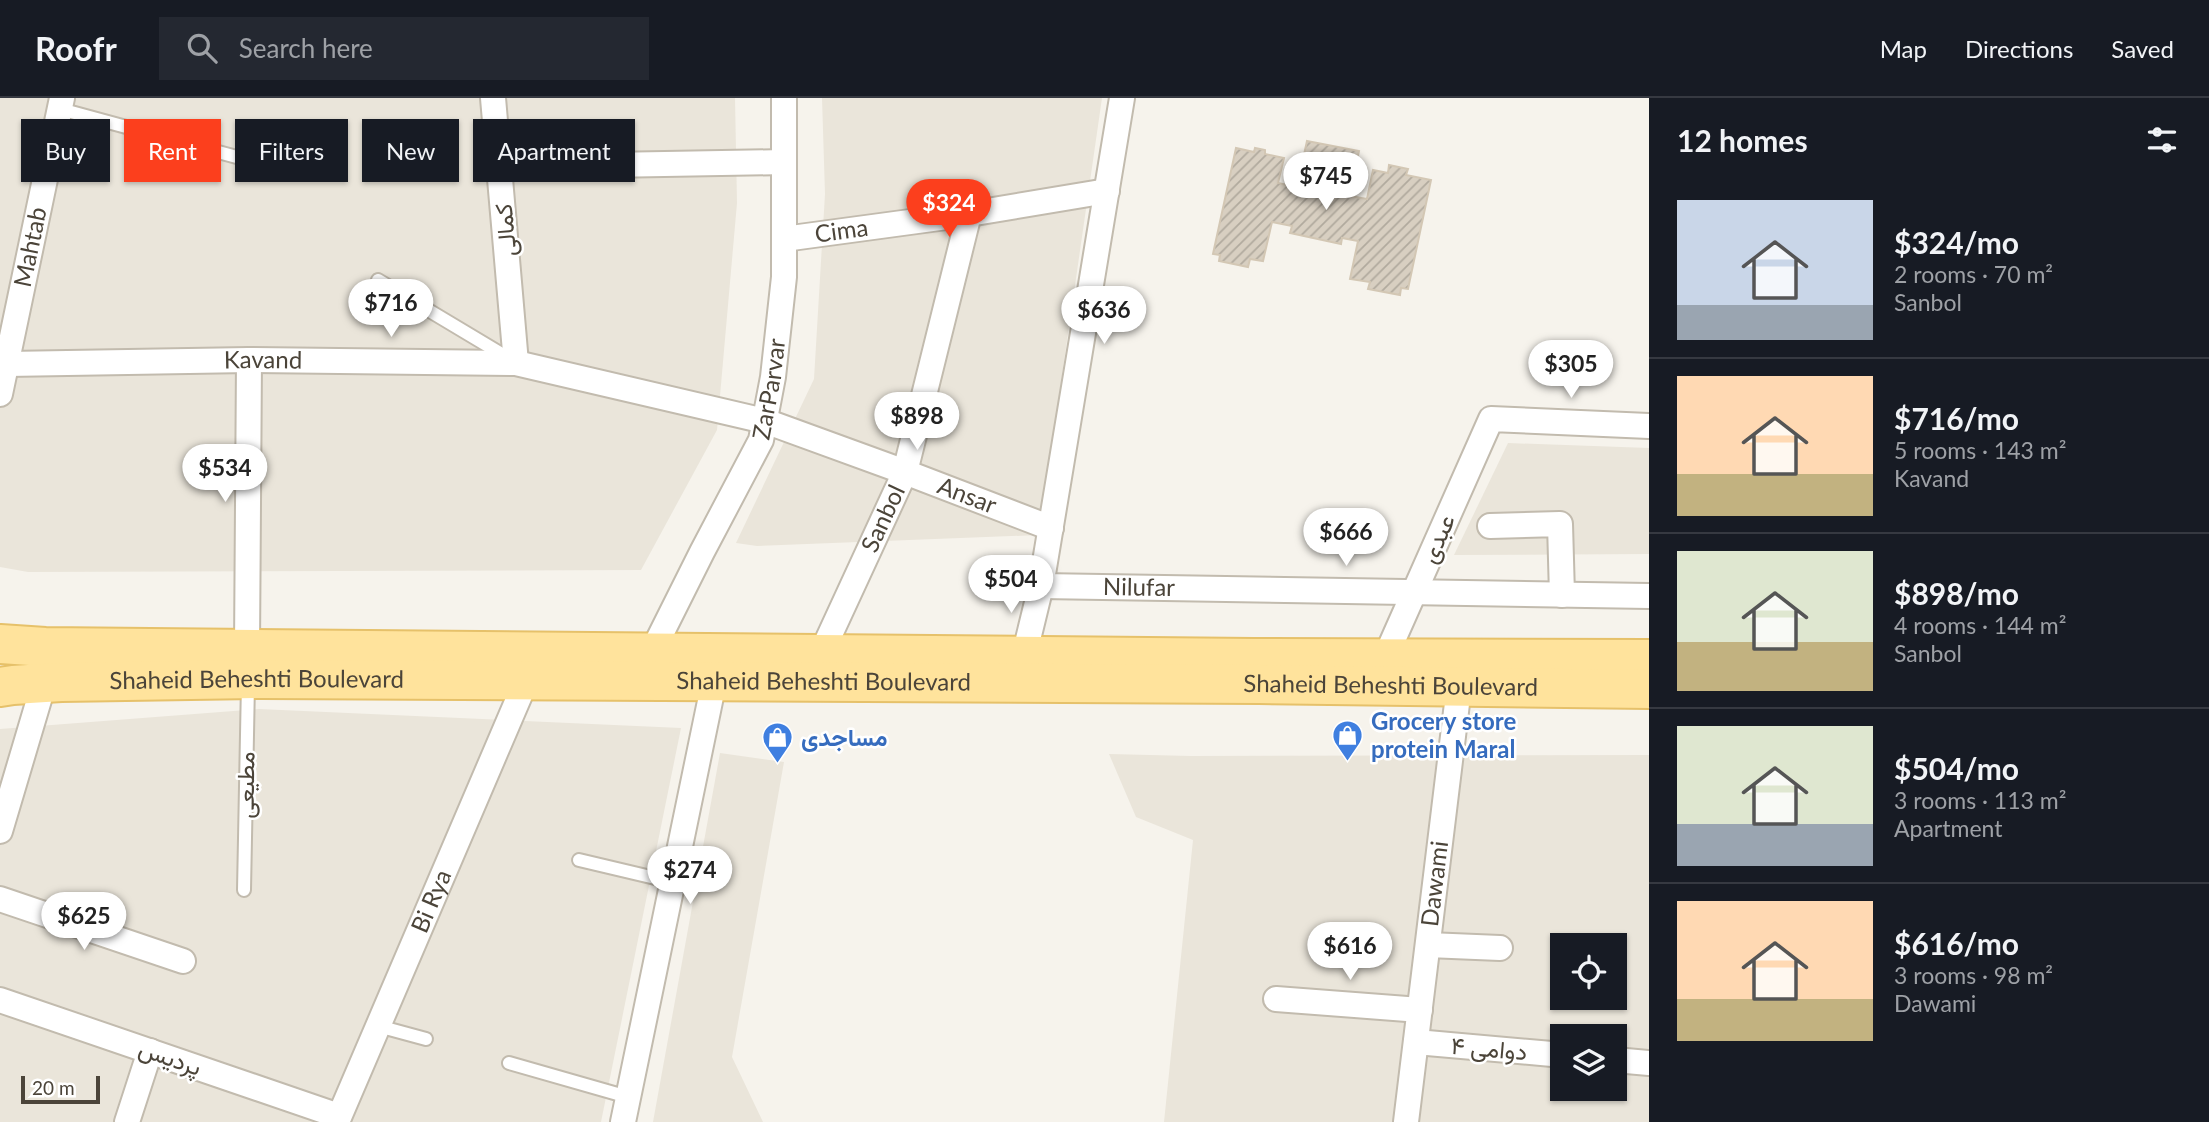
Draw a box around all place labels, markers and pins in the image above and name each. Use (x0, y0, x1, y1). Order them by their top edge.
pin: $745 (1285, 152, 1367, 212)
pin: $324 (908, 180, 990, 239)
pin: $716 (350, 280, 432, 339)
pin: $636 (1063, 286, 1145, 346)
pin: $305 (1530, 341, 1612, 400)
pin: $898 (876, 392, 958, 452)
pin: $534 (184, 444, 266, 504)
pin: $666 (1305, 508, 1387, 568)
pin: $504 (970, 556, 1052, 615)
place label: Grocery store protein Maral (1371, 706, 1516, 763)
shop icon: Grocery store protein Maral (1331, 719, 1365, 763)
shop icon: مساجدی (761, 721, 795, 765)
place label: مساجدی (801, 722, 888, 752)
pin: $274 (649, 846, 731, 906)
pin: $625 (43, 892, 125, 952)
pin: $616 (1309, 922, 1391, 982)

